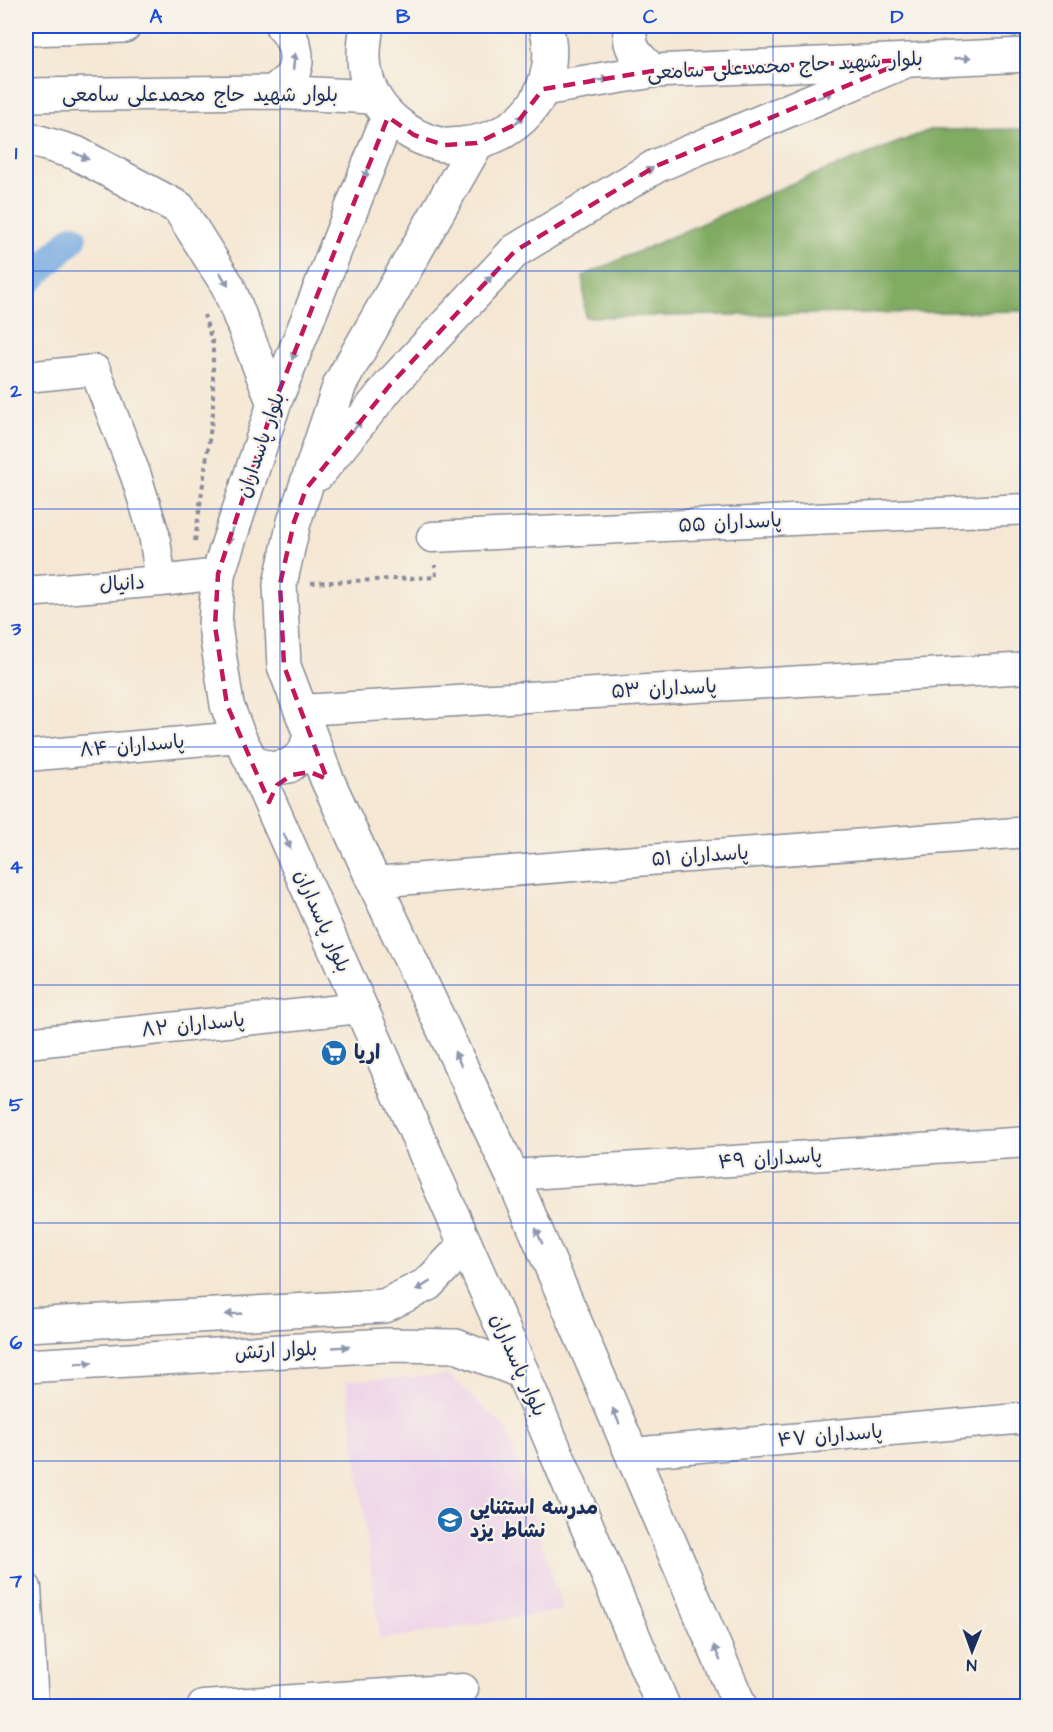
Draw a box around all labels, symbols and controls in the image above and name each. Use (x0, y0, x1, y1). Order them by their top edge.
text: A (150, 3, 163, 31)
text: B (396, 3, 411, 31)
text: C (643, 3, 658, 31)
text: D (891, 3, 904, 31)
street label: بلوار شهید حاج محمدعلی سامعی (646, 45, 924, 87)
one-way arrow (289, 51, 299, 70)
one-way arrow (953, 54, 972, 63)
one-way arrow (591, 75, 610, 84)
street label: بلوار شهید حاج محمدعلی سامعی (62, 81, 338, 109)
one-way arrow (816, 90, 834, 100)
one-way arrow (510, 115, 526, 128)
text: 1 (15, 139, 18, 167)
one-way arrow (72, 152, 89, 161)
one-way arrow (362, 162, 371, 180)
one-way arrow (637, 167, 654, 178)
one-way arrow (218, 271, 229, 287)
one-way arrow (479, 275, 493, 290)
one-way arrow (289, 343, 299, 361)
text: 2 (9, 377, 22, 405)
street label: بلوار پاسداران (230, 388, 292, 502)
one-way arrow (349, 419, 362, 435)
street label: پاسداران ۵۵ (677, 506, 783, 540)
one-way arrow (225, 527, 235, 545)
street label: دانیال (98, 568, 146, 600)
text: 3 (10, 615, 22, 643)
street label: پاسداران ۵۳ (610, 672, 718, 706)
street label: پاسداران ۸۴ (78, 727, 186, 765)
one-way arrow (282, 833, 291, 850)
street label: پاسداران ۵۱ (650, 839, 750, 873)
text: 4 (9, 853, 23, 881)
street label: بلوار پاسداران (287, 865, 357, 977)
street label: پاسداران ۸۲ (140, 1006, 246, 1044)
supermarket icon: اریا (319, 1038, 349, 1068)
place label: اریا (354, 1039, 380, 1067)
one-way arrow (453, 1051, 462, 1068)
text: 5 (9, 1091, 24, 1119)
street label: پاسداران ۴۹ (717, 1141, 823, 1177)
one-way arrow (534, 1227, 544, 1245)
one-way arrow (415, 1280, 431, 1291)
street label: بلوار پاسداران (483, 1309, 553, 1421)
one-way arrow (224, 1310, 243, 1319)
text: 6 (10, 1329, 23, 1357)
street label: بلوار ارتش (234, 1335, 318, 1367)
one-way arrow (332, 1343, 351, 1352)
one-way arrow (74, 1358, 93, 1367)
one-way arrow (611, 1406, 621, 1424)
street label: پاسداران ۴۷ (776, 1417, 884, 1455)
place label: مدرسه استثنایی نشاط یزد (470, 1494, 598, 1545)
school or university icon: مدرسه استثنایی نشاط یزد (435, 1505, 465, 1535)
text: 7 (9, 1567, 23, 1595)
north arrow (942, 1621, 1002, 1681)
one-way arrow (713, 1644, 722, 1661)
text: N (967, 1654, 977, 1676)

